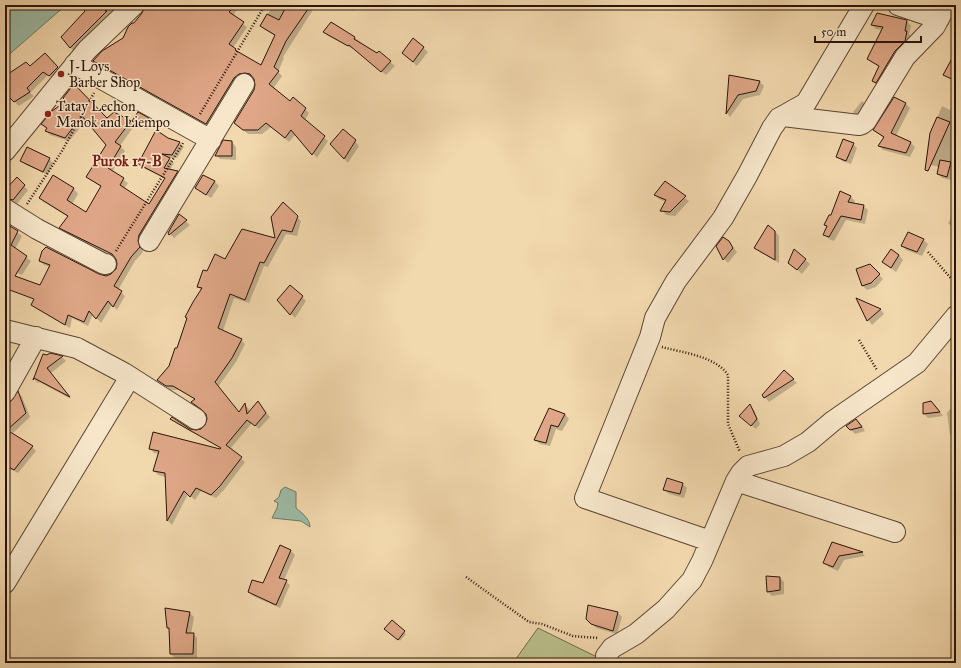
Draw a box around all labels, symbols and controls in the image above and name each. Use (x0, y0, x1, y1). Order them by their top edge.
scale bar (815, 18, 921, 44)
text: 50 m (821, 25, 846, 39)
place label: J-Loys Barber Shop (67, 58, 140, 91)
marker: J-Loys Barber Shop (56, 69, 66, 79)
place label: Tatay Lechon Manok and Liempo (56, 98, 170, 131)
marker: Tatay Lechon Manok and Liempo (43, 109, 53, 119)
district label: Purok 17-B (92, 152, 162, 170)

